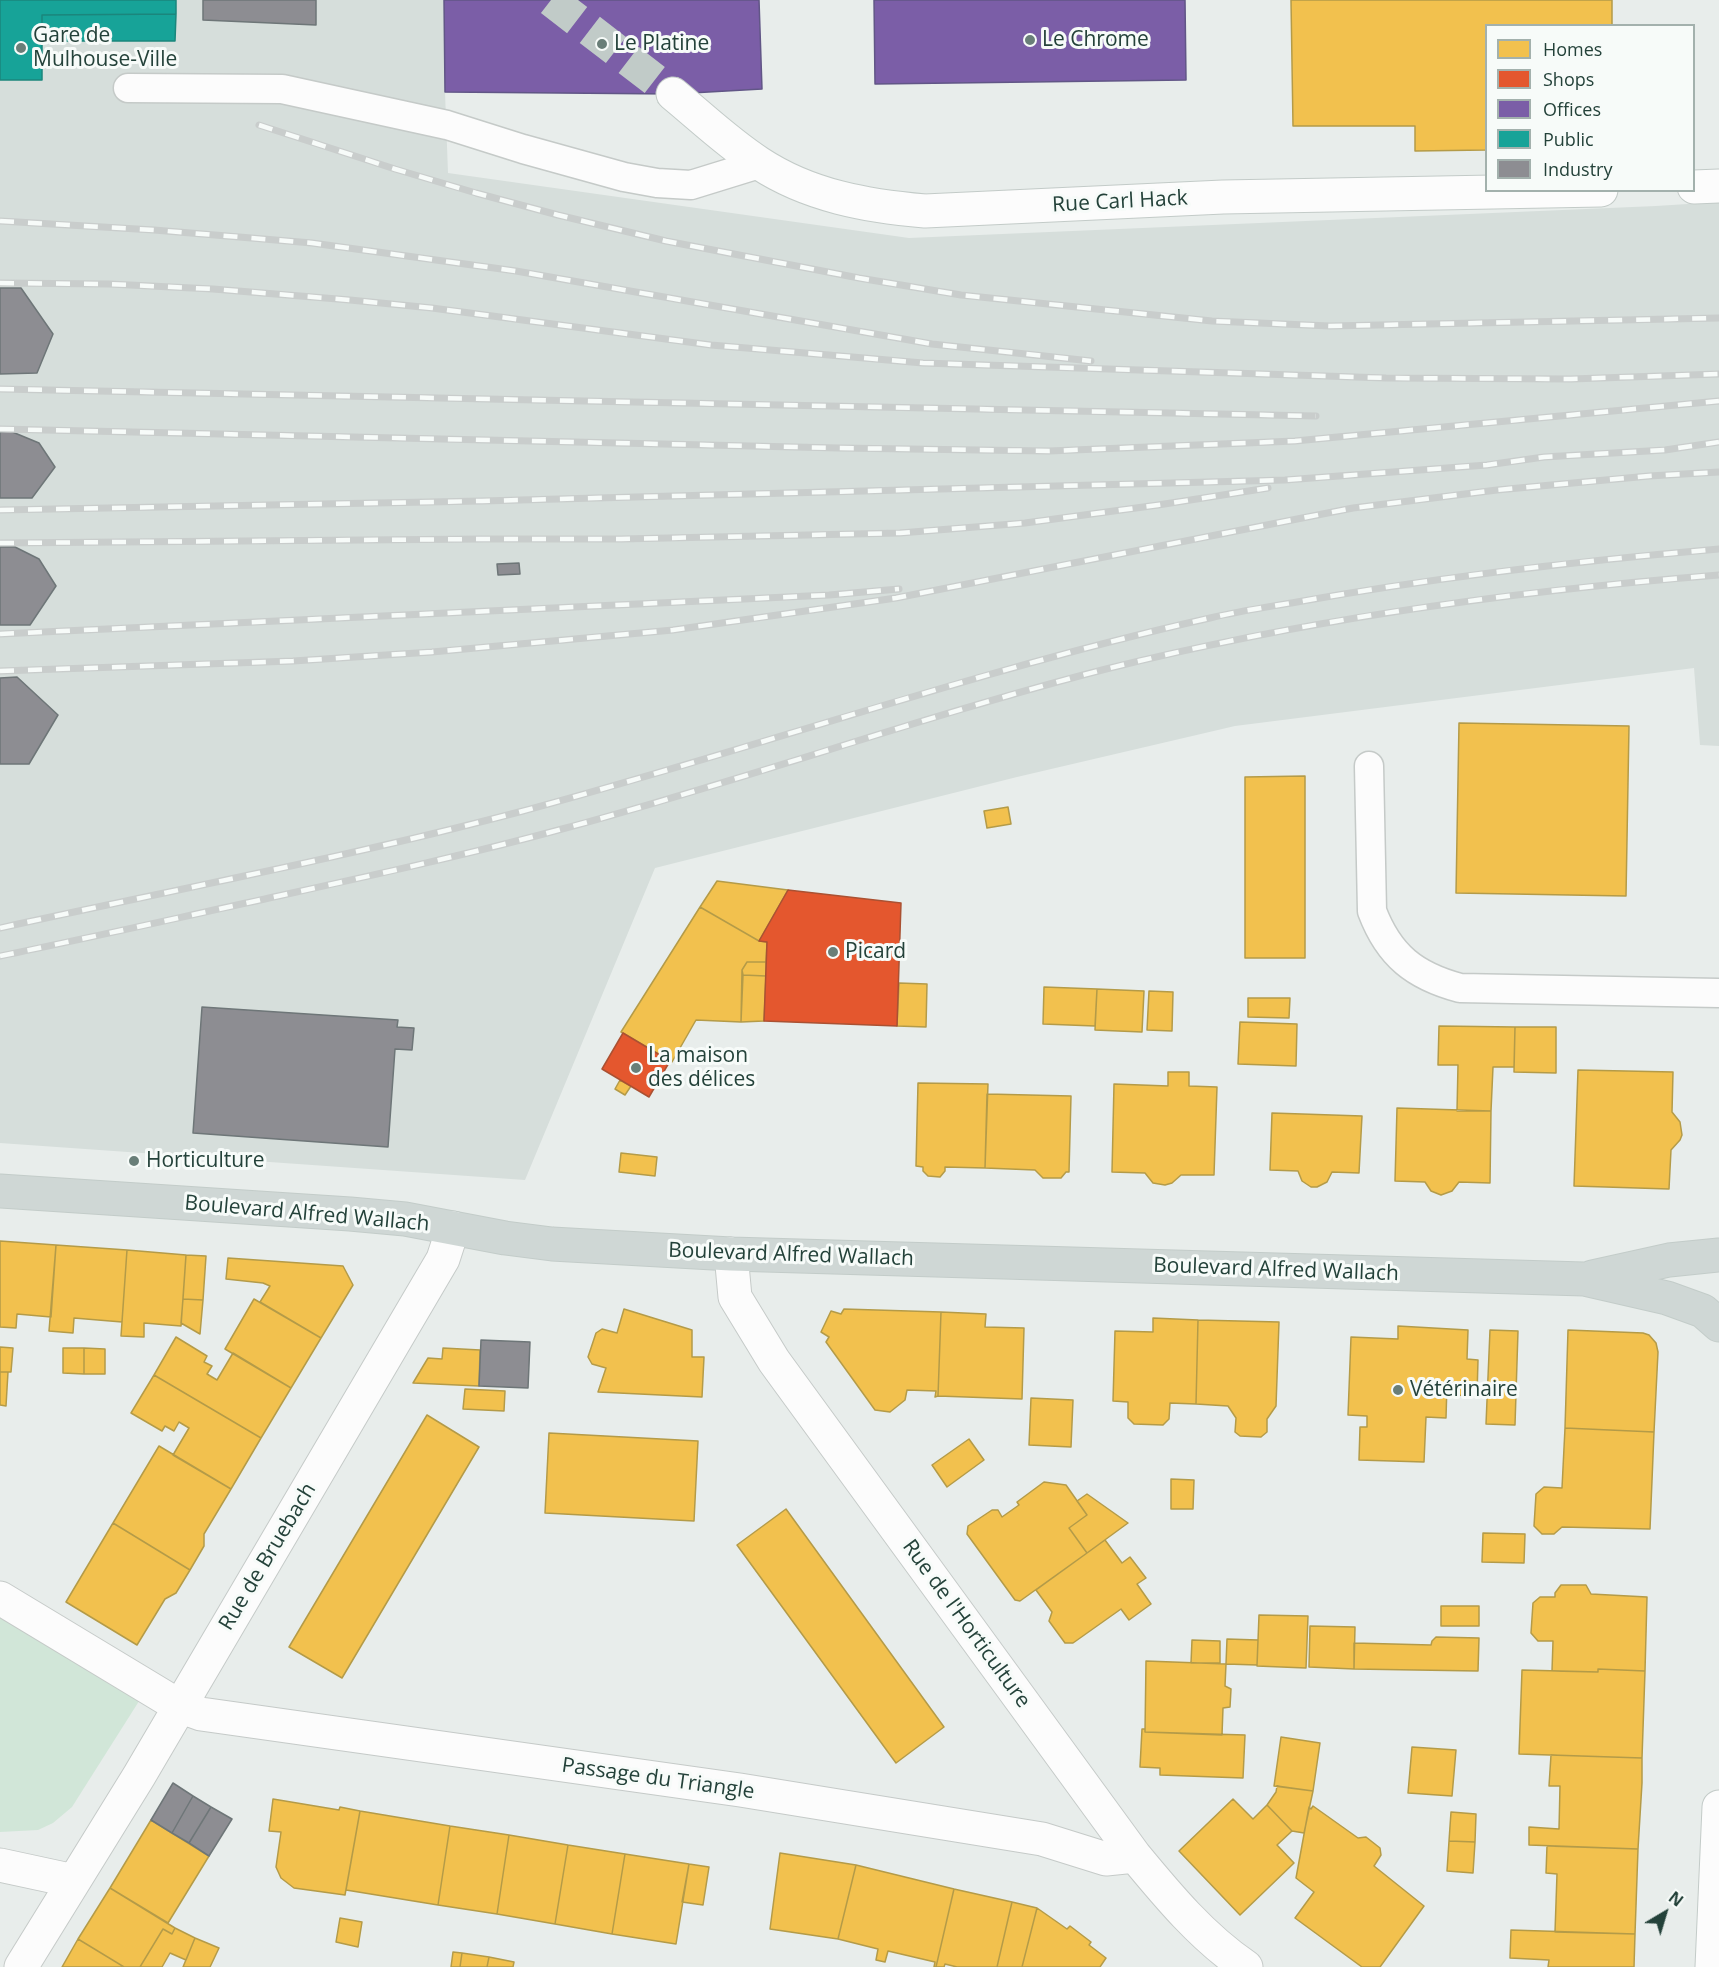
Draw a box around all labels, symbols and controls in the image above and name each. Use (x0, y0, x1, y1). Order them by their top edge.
place label: Gare de Mulhouse-Ville (33, 23, 177, 73)
legend (1485, 24, 1695, 192)
place label: Le Chrome (1042, 27, 1149, 53)
place label: Le Platine (614, 31, 709, 57)
marker: Le Chrome (1023, 33, 1037, 47)
marker: Le Platine (595, 37, 609, 51)
text: Homes (1543, 37, 1602, 61)
marker: Gare de Mulhouse-Ville (14, 41, 28, 55)
text: Shops (1543, 67, 1594, 91)
text: Offices (1543, 97, 1601, 121)
text: Public (1543, 127, 1594, 151)
text: Industry (1543, 157, 1613, 181)
street label: Rue Carl Hack (1052, 186, 1188, 218)
place label: Picard (845, 939, 906, 965)
marker: Picard (826, 945, 840, 959)
place label: La maison des délices (648, 1043, 755, 1093)
marker: La maison des délices (629, 1061, 643, 1075)
place label: Horticulture (146, 1148, 264, 1174)
marker: Horticulture (127, 1154, 141, 1168)
street label: Boulevard Alfred Wallach (183, 1191, 431, 1237)
street label: Boulevard Alfred Wallach (668, 1238, 914, 1272)
street label: Boulevard Alfred Wallach (1153, 1253, 1399, 1287)
place label: Vétérinaire (1410, 1377, 1518, 1403)
marker: Vétérinaire (1391, 1383, 1405, 1397)
street label: Rue de Bruebach (214, 1479, 322, 1635)
street label: Rue de l'Horticulture (897, 1535, 1035, 1713)
street label: Passage du Triangle (560, 1753, 756, 1805)
north arrow (1635, 1883, 1695, 1943)
text: N (1664, 1886, 1688, 1911)

